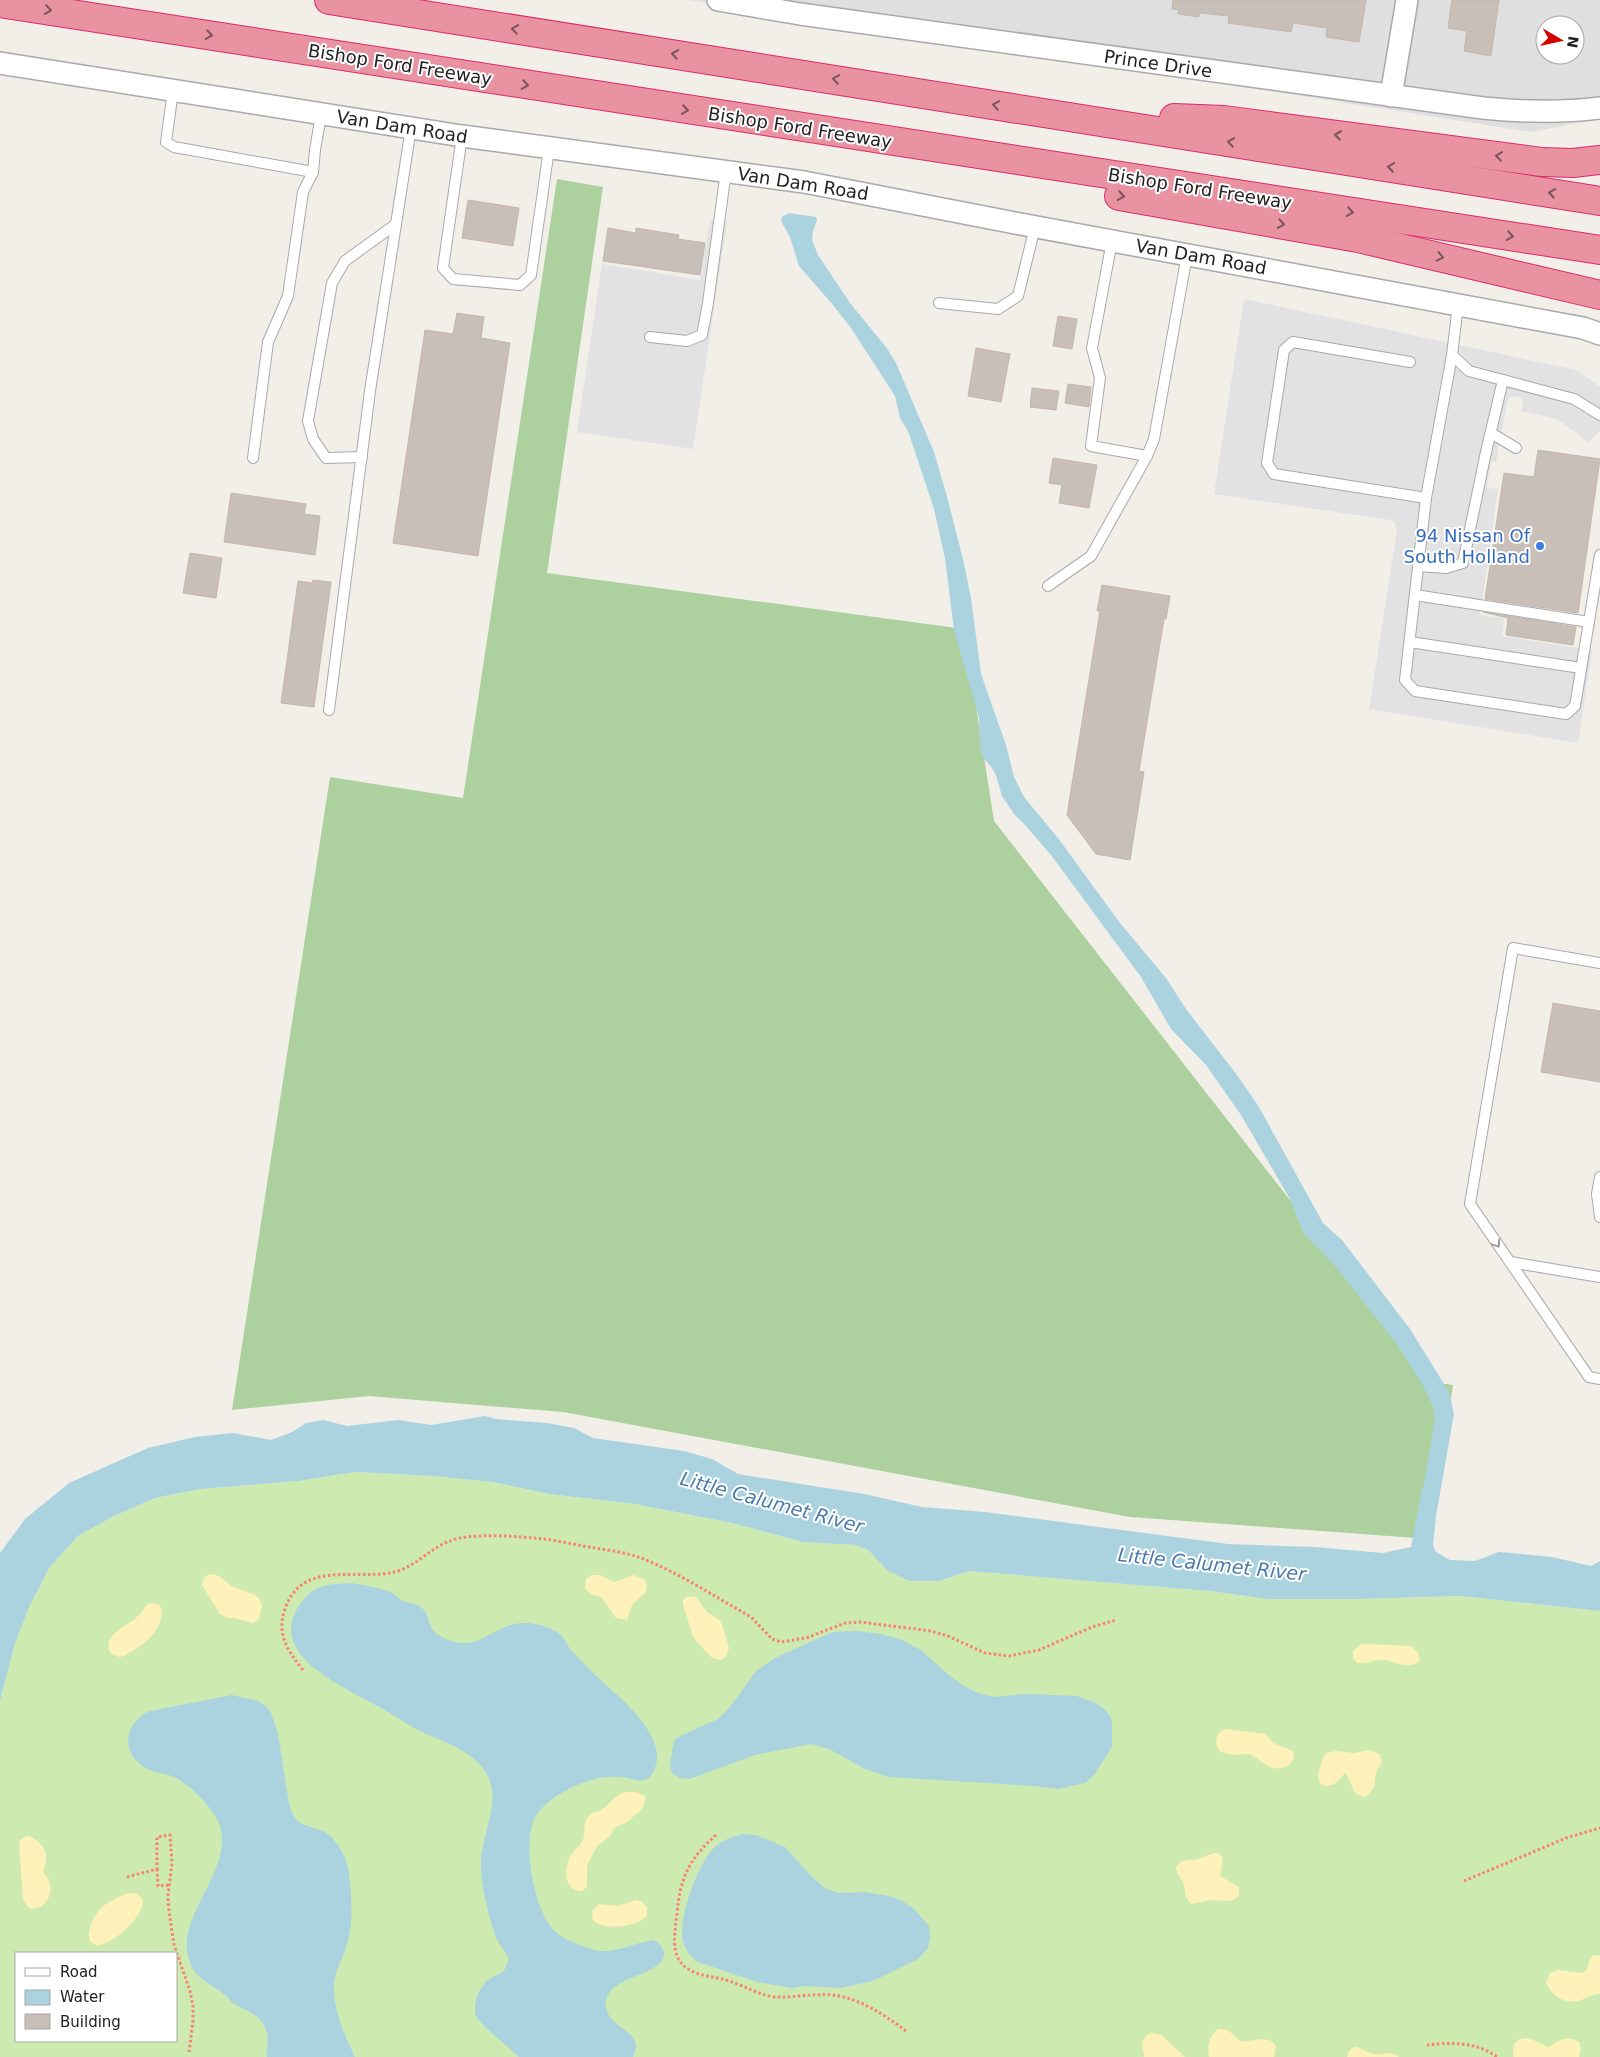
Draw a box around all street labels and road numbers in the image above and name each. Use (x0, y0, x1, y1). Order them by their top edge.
street label: Bishop Ford Freeway (307, 40, 494, 89)
street label: Prince Drive (1103, 46, 1214, 81)
street label: Bishop Ford Freeway (707, 103, 894, 152)
street label: Van Dam Road (335, 106, 469, 147)
street label: Van Dam Road (736, 163, 870, 204)
street label: Bishop Ford Freeway (1107, 164, 1294, 213)
street label: Van Dam Road (1134, 235, 1268, 278)

